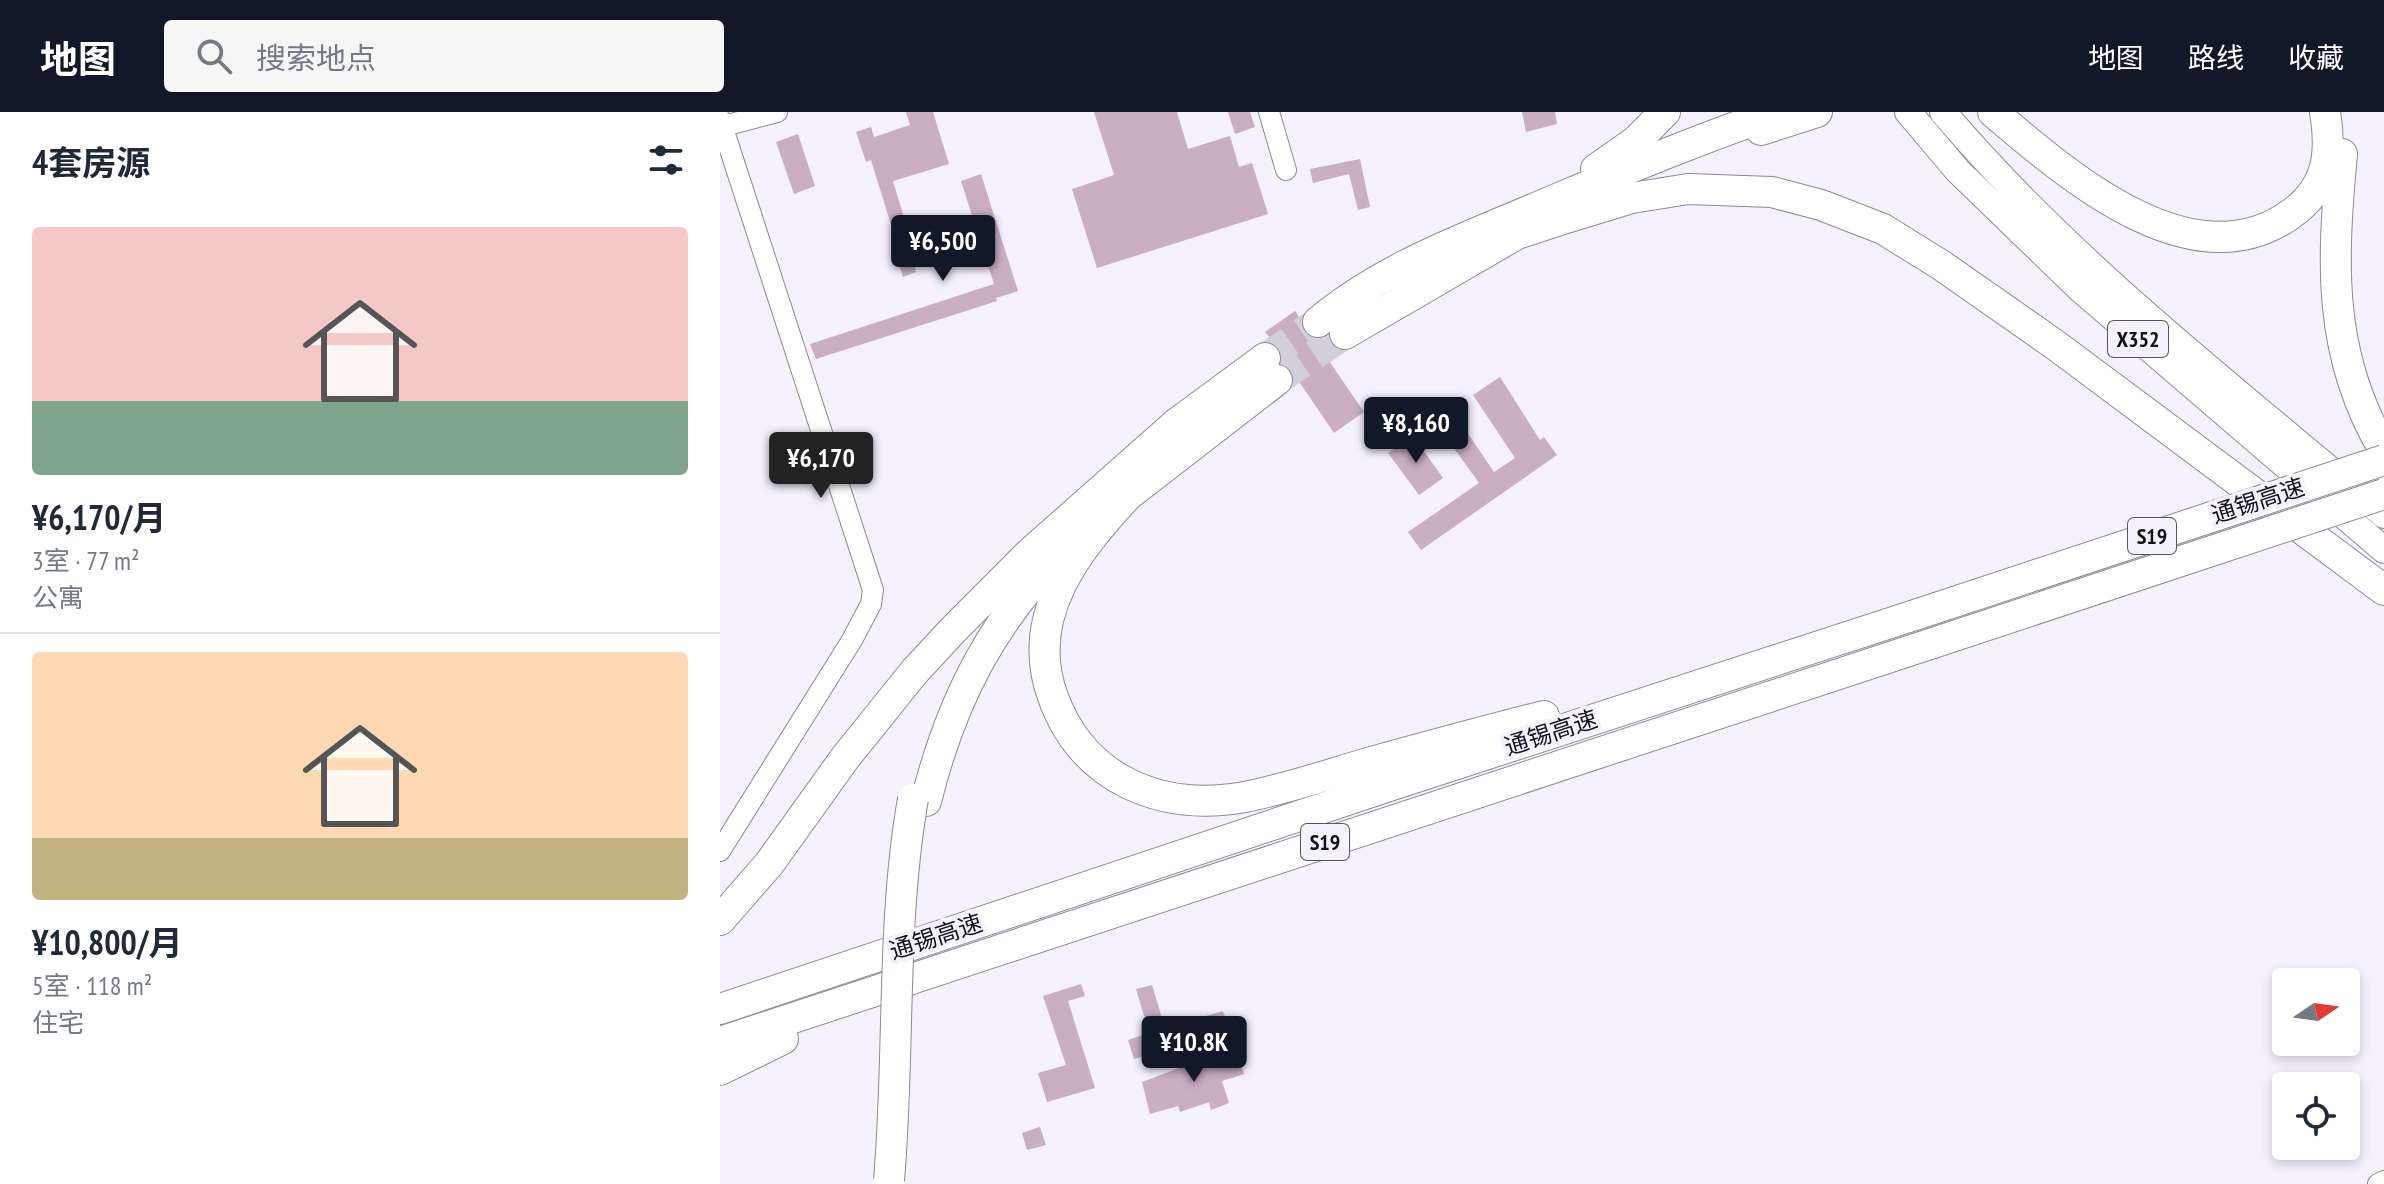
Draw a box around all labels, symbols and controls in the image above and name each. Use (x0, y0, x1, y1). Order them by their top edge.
search box (164, 20, 724, 92)
text: 地图 (40, 34, 116, 83)
icon: search (192, 34, 236, 78)
text: 搜索地点 (256, 38, 376, 77)
text: 地图 (2088, 39, 2144, 76)
text: 路线 (2188, 39, 2244, 76)
text: 收藏 (2288, 39, 2344, 76)
icon: filters (644, 138, 688, 182)
text: 4套房源 (32, 140, 150, 184)
pin: ¥6,500 (878, 215, 1008, 283)
text: ¥6,500 (909, 224, 977, 257)
icon: home (288, 279, 432, 423)
road number: X352 (2108, 321, 2168, 357)
pin: ¥8,160 (1351, 397, 1481, 465)
text: ¥8,160 (1382, 406, 1450, 439)
pin: ¥6,170 (756, 432, 886, 500)
text: ¥6,170 (787, 441, 855, 474)
street label: 通锡高速 (2207, 471, 2308, 530)
text: ¥6,170/月 (32, 495, 166, 539)
road number: S19 (2128, 518, 2176, 554)
text: 3室 · 77 m² (32, 544, 140, 577)
text: 公寓 (32, 581, 84, 614)
street label: 通锡高速 (1500, 703, 1601, 762)
icon: home (288, 704, 432, 848)
road number: S19 (1301, 824, 1349, 860)
street label: 通锡高速 (885, 907, 986, 966)
text: ¥10,800/月 (32, 920, 183, 964)
north arrow (2272, 968, 2360, 1056)
map controls (2272, 968, 2360, 1160)
text: 5室 · 118 m² (32, 969, 152, 1002)
text: 住宅 (32, 1006, 84, 1039)
pin: ¥10.8K (1129, 1016, 1259, 1084)
text: ¥10.8K (1160, 1025, 1228, 1058)
button: locate (2272, 1072, 2360, 1160)

